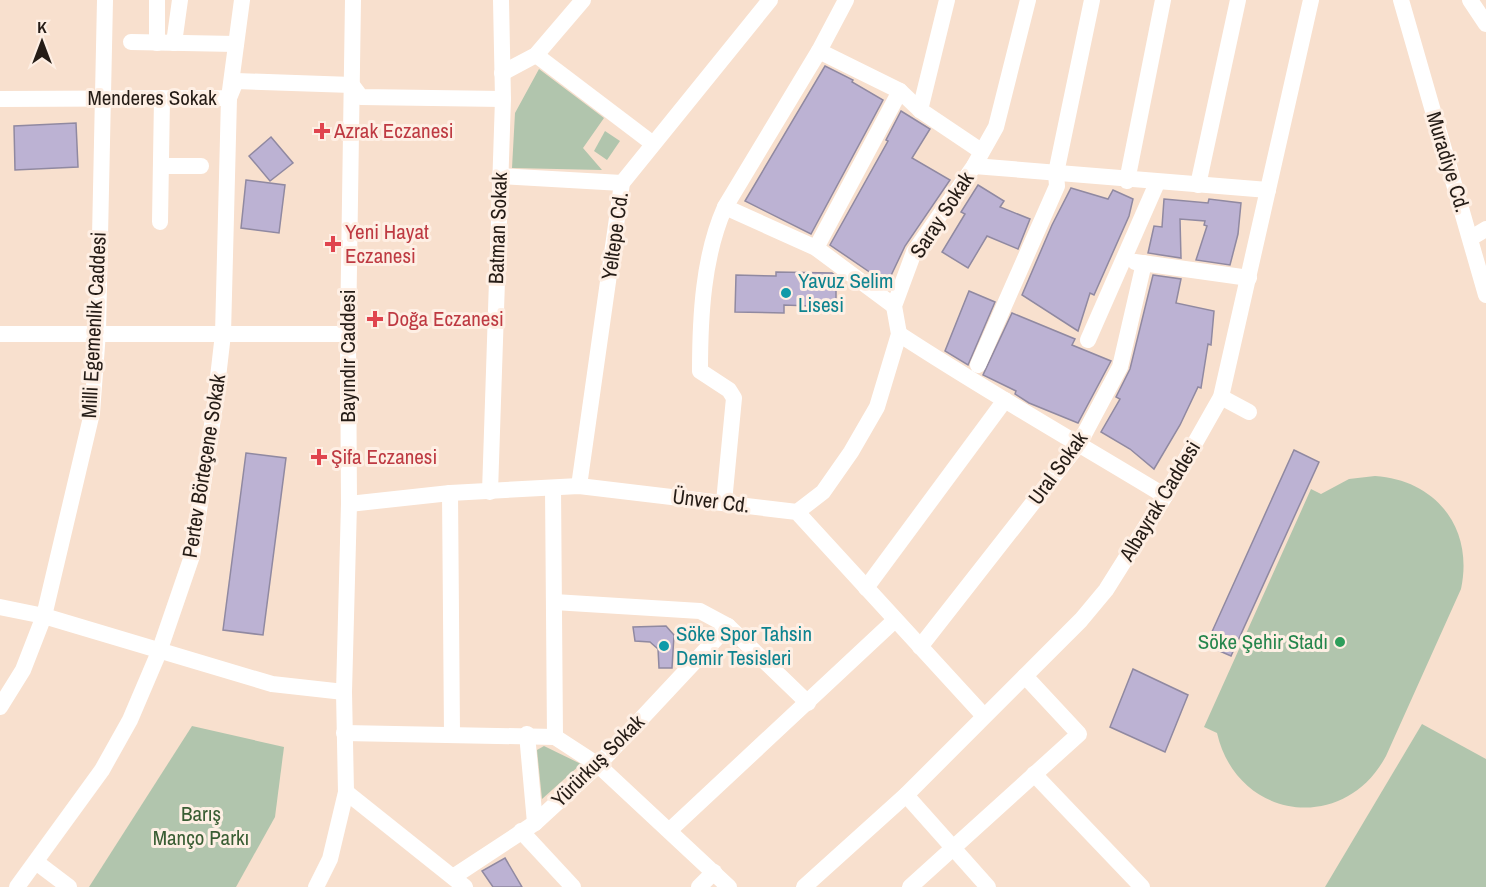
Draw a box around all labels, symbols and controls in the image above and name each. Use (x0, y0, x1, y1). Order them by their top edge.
north arrow (12, 12, 72, 72)
text: K (37, 16, 47, 38)
street label: Menderes Sokak (87, 83, 217, 112)
street label: Muradiye Cd. (1419, 108, 1477, 216)
place label: Azrak Eczanesi (333, 116, 454, 145)
marker: Azrak Eczanesi (315, 124, 329, 138)
street label: Saray Sokak (903, 166, 981, 264)
street label: Batman Sokak (481, 171, 514, 284)
street label: Yeltepe Cd. (594, 190, 635, 282)
place label: Yeni Hayat Eczanesi (345, 217, 429, 270)
street label: Milli Egemenlik Caddesi (74, 231, 113, 419)
marker: Yeni Hayat Eczanesi (326, 237, 340, 251)
place label: Yavuz Selim Lisesi (798, 266, 893, 319)
marker: Yavuz Selim Lisesi (779, 286, 793, 300)
street label: Bayındır Caddesi (333, 289, 362, 423)
place label: Doğa Eczanesi (387, 304, 504, 333)
marker: Doğa Eczanesi (368, 312, 382, 326)
street label: Pertev Börteçene Sokak (175, 372, 232, 560)
street label: Ural Sokak (1021, 425, 1094, 510)
street label: Albayrak Caddesi (1112, 435, 1207, 567)
place label: Şifa Eczanesi (331, 442, 437, 471)
marker: Şifa Eczanesi (312, 450, 326, 464)
street label: Ünver Cd. (671, 481, 751, 520)
place label: Söke Spor Tahsin Demir Tesisleri (676, 619, 812, 672)
place label: Söke Şehir Stadı (1198, 627, 1328, 656)
marker: Söke Şehir Stadı (1333, 635, 1347, 649)
marker: Söke Spor Tahsin Demir Tesisleri (657, 639, 671, 653)
street label: Yürürkuş Sokak (545, 707, 651, 814)
park label: Barış Manço Parkı (153, 799, 249, 852)

